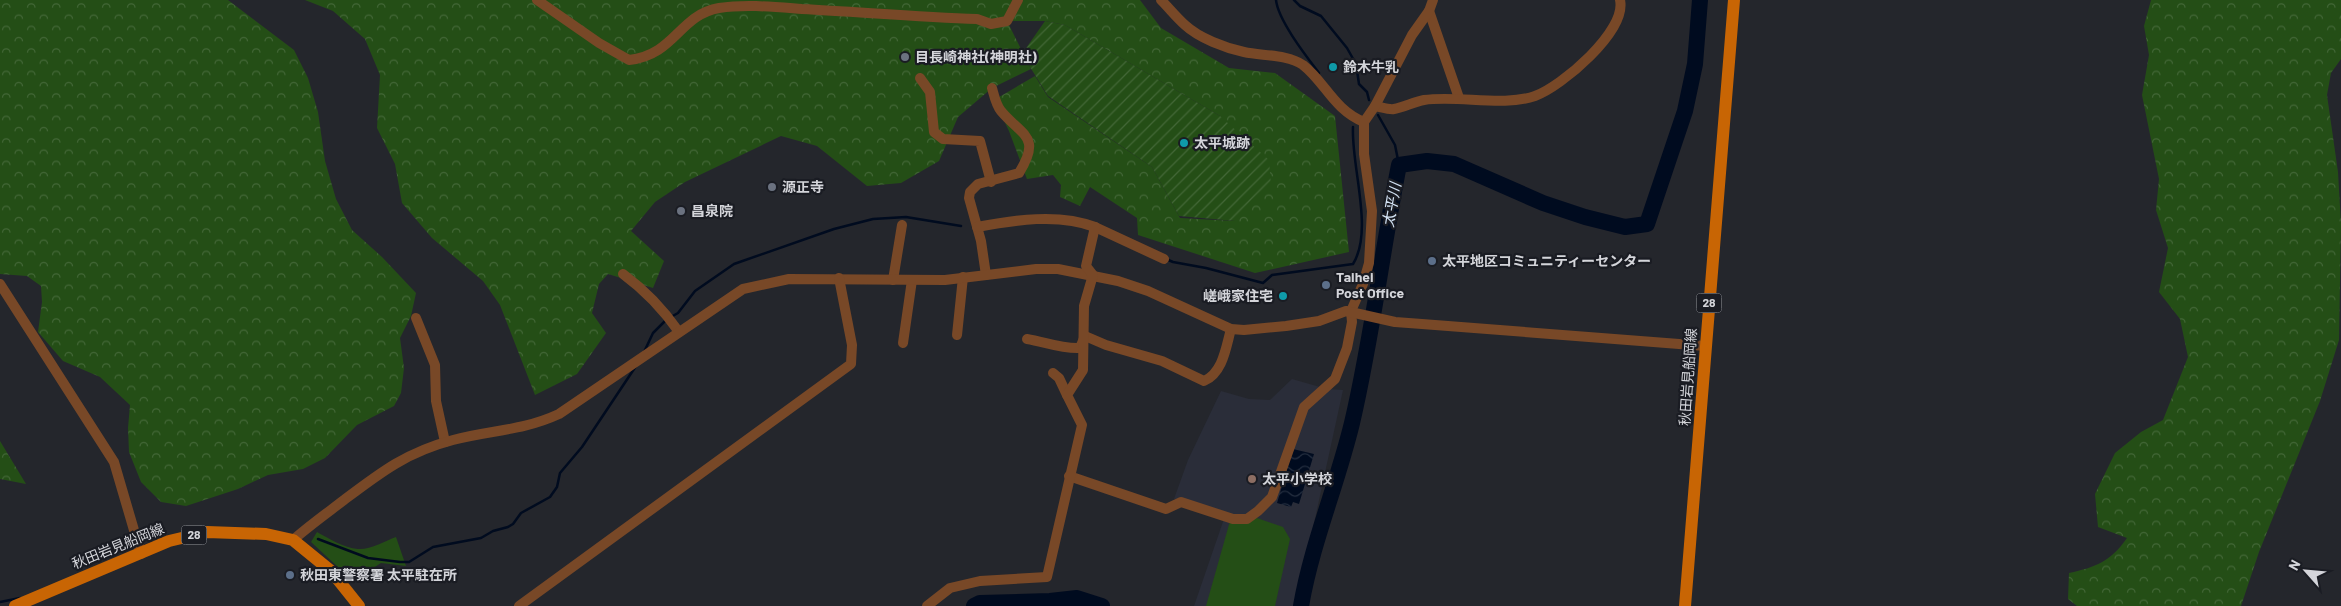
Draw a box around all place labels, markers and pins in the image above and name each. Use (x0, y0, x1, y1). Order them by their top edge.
place label: 目長崎神社(神明社) (915, 48, 1037, 65)
marker: 目長崎神社(神明社) (899, 51, 911, 63)
place label: 鈴木牛乳 (1343, 58, 1399, 75)
marker: 鈴木牛乳 (1327, 61, 1339, 73)
place label: 太平城跡 (1194, 134, 1250, 151)
marker: 太平城跡 (1178, 137, 1190, 149)
place label: 源正寺 (782, 178, 824, 195)
marker: 源正寺 (766, 181, 778, 193)
place label: 昌泉院 (691, 202, 733, 219)
marker: 昌泉院 (675, 205, 687, 217)
place label: 太平地区コミュニティーセンター (1442, 252, 1651, 269)
marker: 太平地区コミュニティーセンター (1426, 255, 1438, 267)
place label: Taihei Post Office (1336, 268, 1405, 301)
marker: Taihei Post Office (1320, 279, 1332, 291)
place label: 嵯峨家住宅 (1203, 287, 1273, 304)
marker: 嵯峨家住宅 (1277, 290, 1289, 302)
place label: 太平小学校 (1262, 470, 1332, 487)
marker: 太平小学校 (1246, 473, 1258, 485)
place label: 秋田東警察署 太平駐在所 (300, 566, 457, 583)
marker: 秋田東警察署 太平駐在所 (284, 569, 296, 581)

